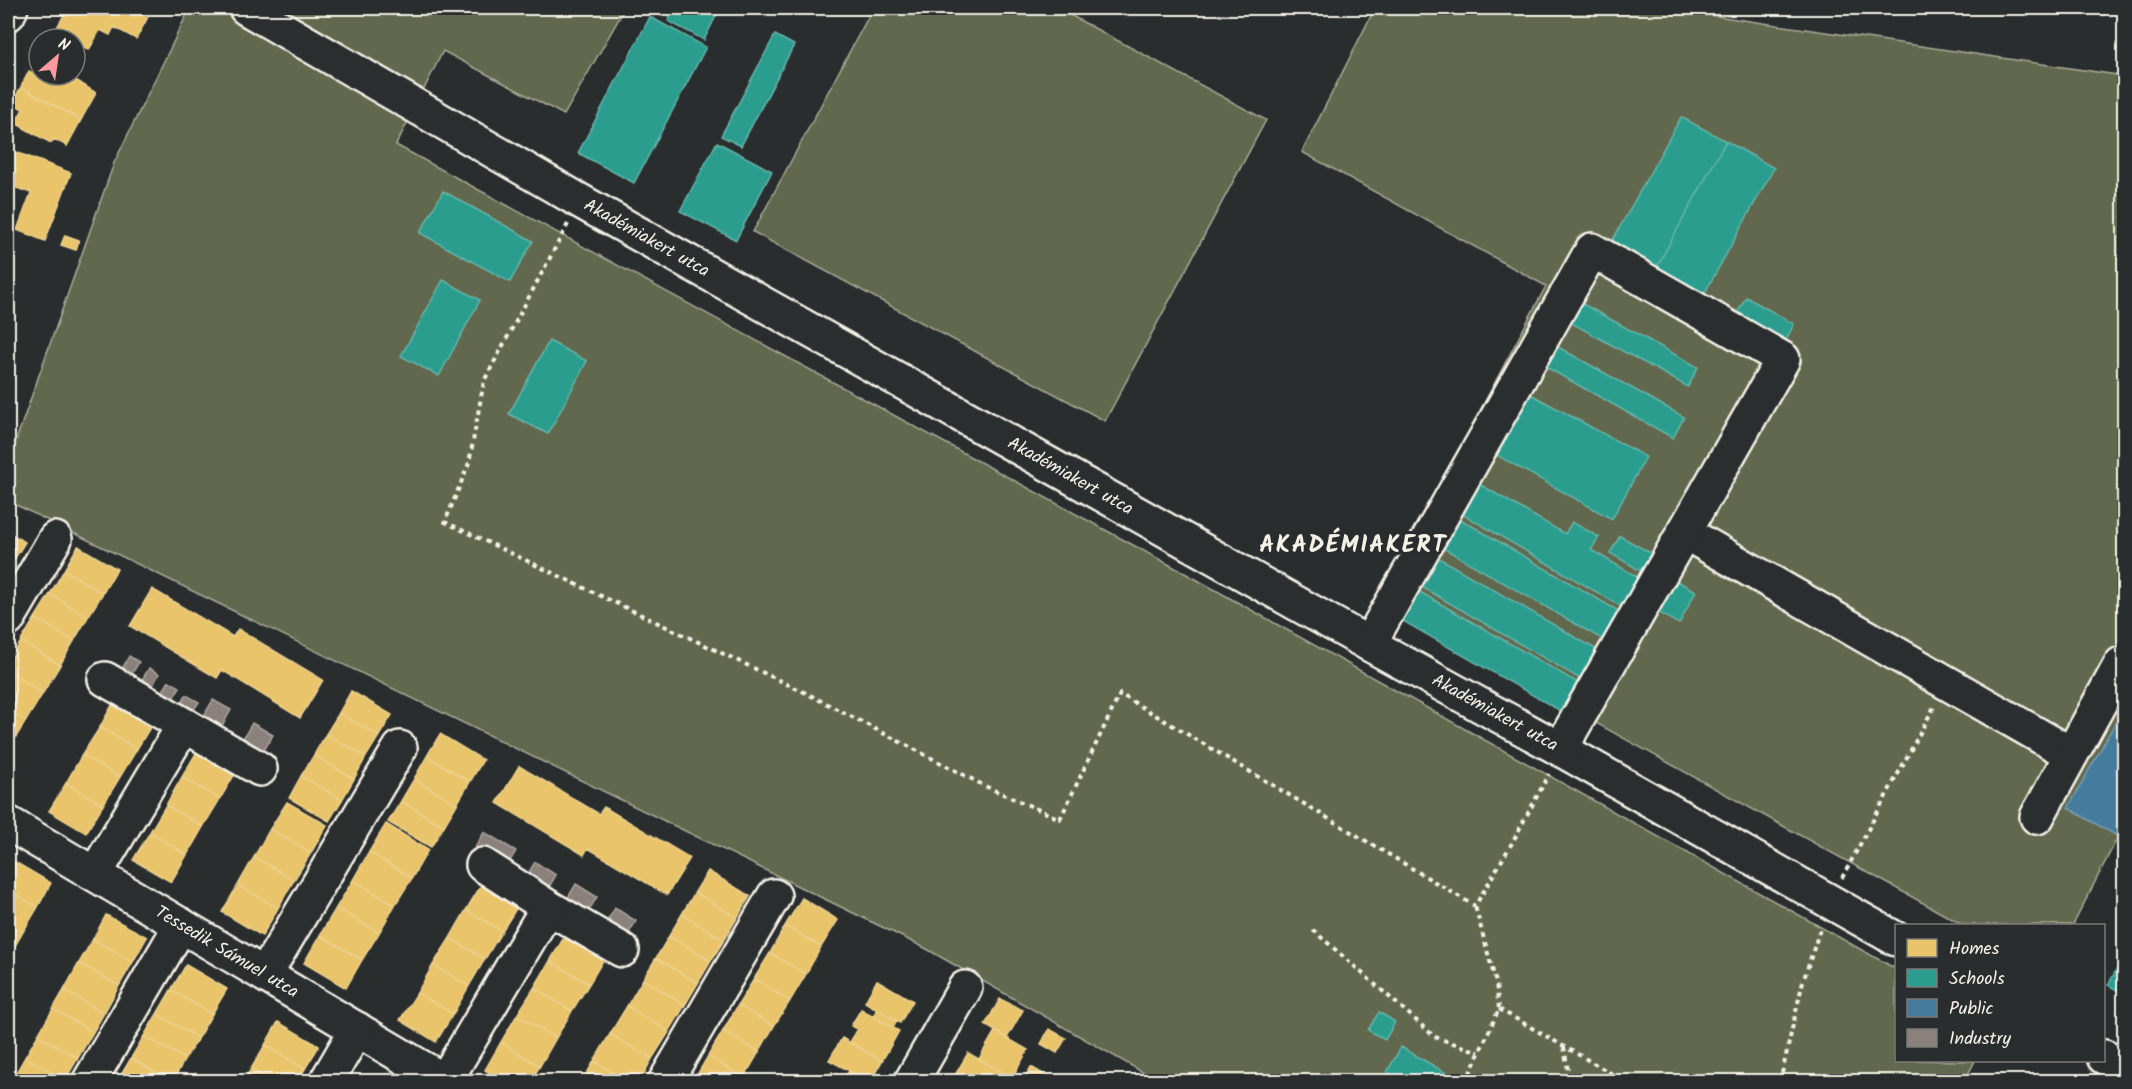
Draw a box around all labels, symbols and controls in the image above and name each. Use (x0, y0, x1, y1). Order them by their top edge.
north arrow (27, 27, 87, 87)
text: N (53, 32, 74, 59)
street label: Akadémiakert utca (578, 191, 715, 285)
street label: Akadémiakert utca (1002, 429, 1139, 523)
district label: AKADÉMIAKERT (1259, 526, 1447, 565)
street label: Akadémiakert utca (1426, 666, 1563, 760)
street label: Tessedik Sámuel utca (149, 898, 304, 1006)
legend (1895, 924, 2105, 1062)
text: Homes (1949, 935, 2000, 964)
text: Schools (1949, 965, 2005, 994)
text: Public (1949, 995, 1994, 1024)
text: Industry (1949, 1025, 2011, 1054)

